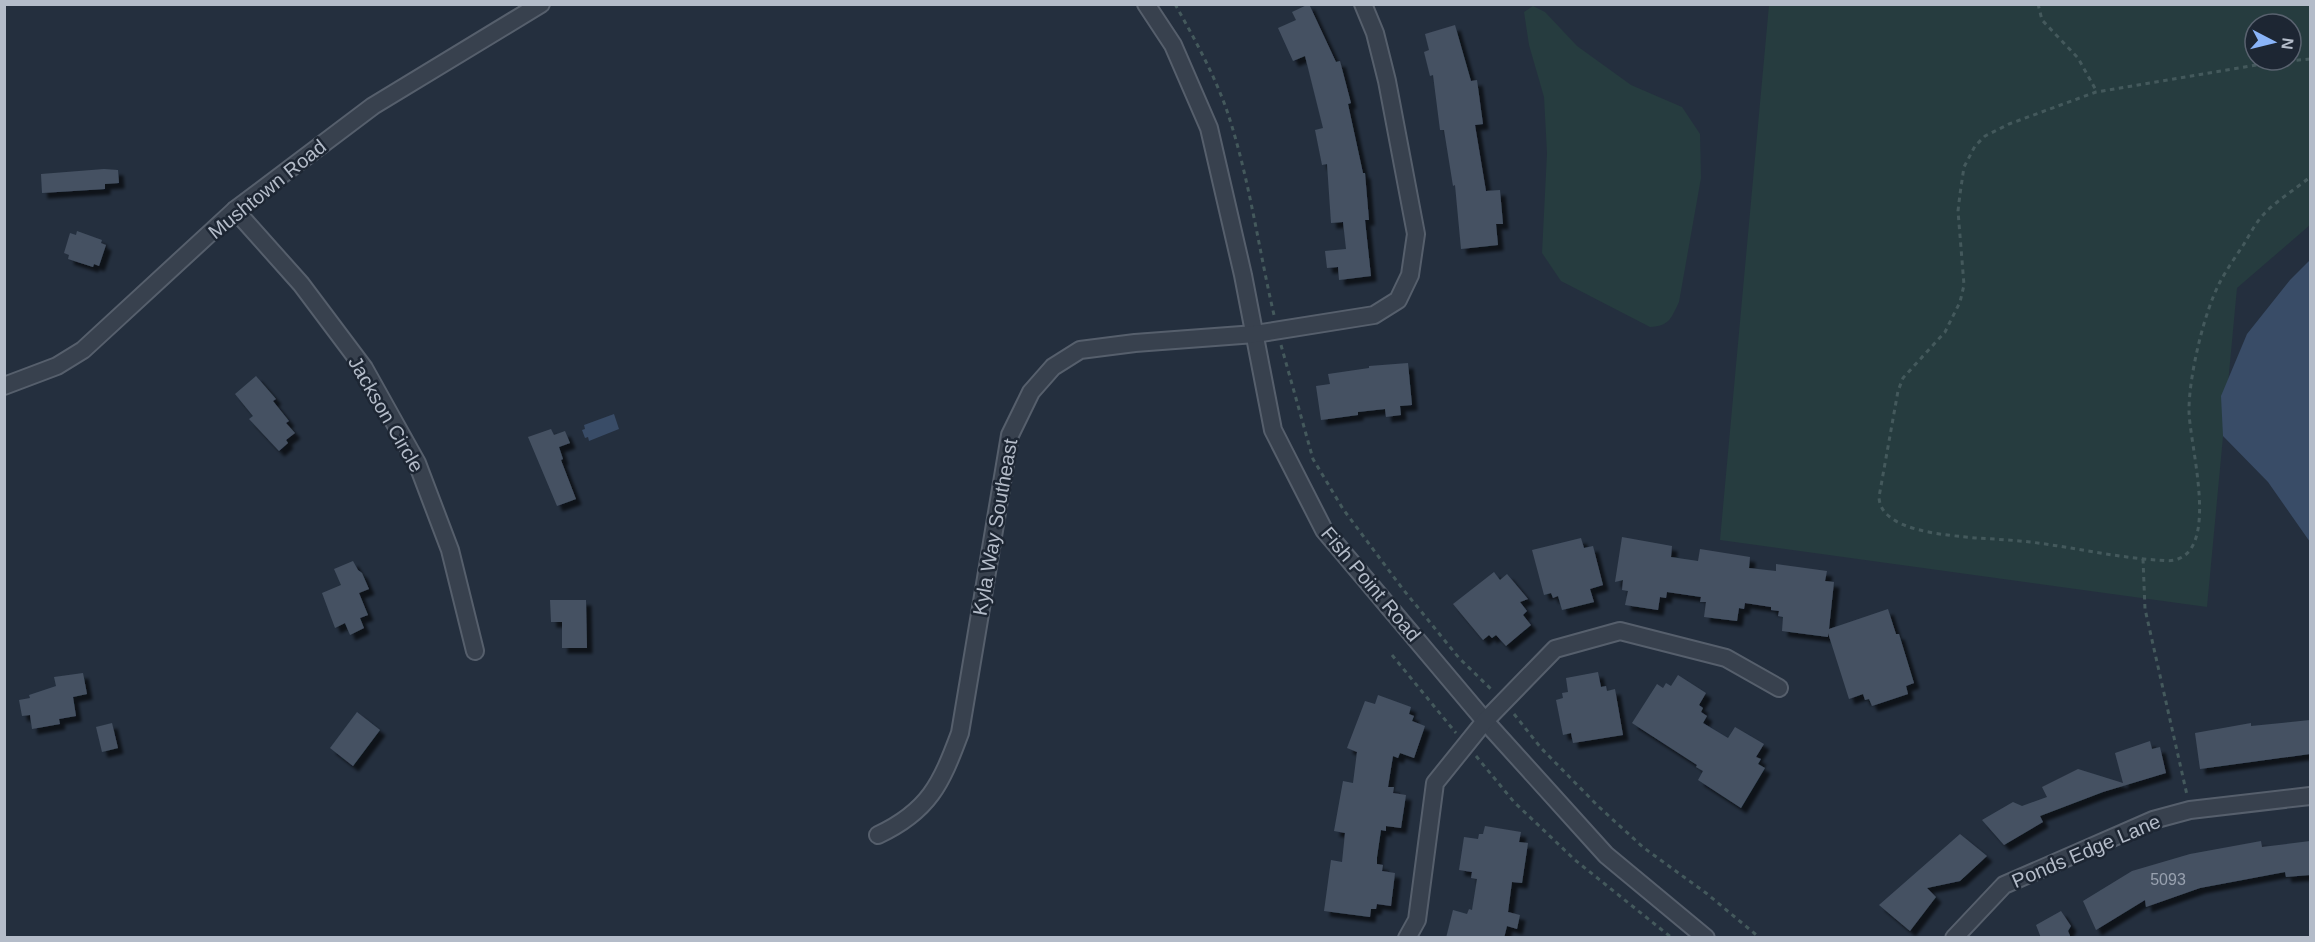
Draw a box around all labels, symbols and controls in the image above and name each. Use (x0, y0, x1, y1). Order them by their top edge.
north arrow (2243, 12, 2303, 72)
text: N (2278, 37, 2297, 51)
street label: Mushtown Road (204, 135, 330, 243)
street label: Jackson Circle (344, 352, 428, 476)
street label: Kyla Way Southeast (969, 436, 1021, 617)
street label: Fish Point Road (1317, 522, 1425, 646)
street label: Ponds Edge Lane (2009, 810, 2163, 892)
house number: 5093 (2150, 871, 2186, 888)

